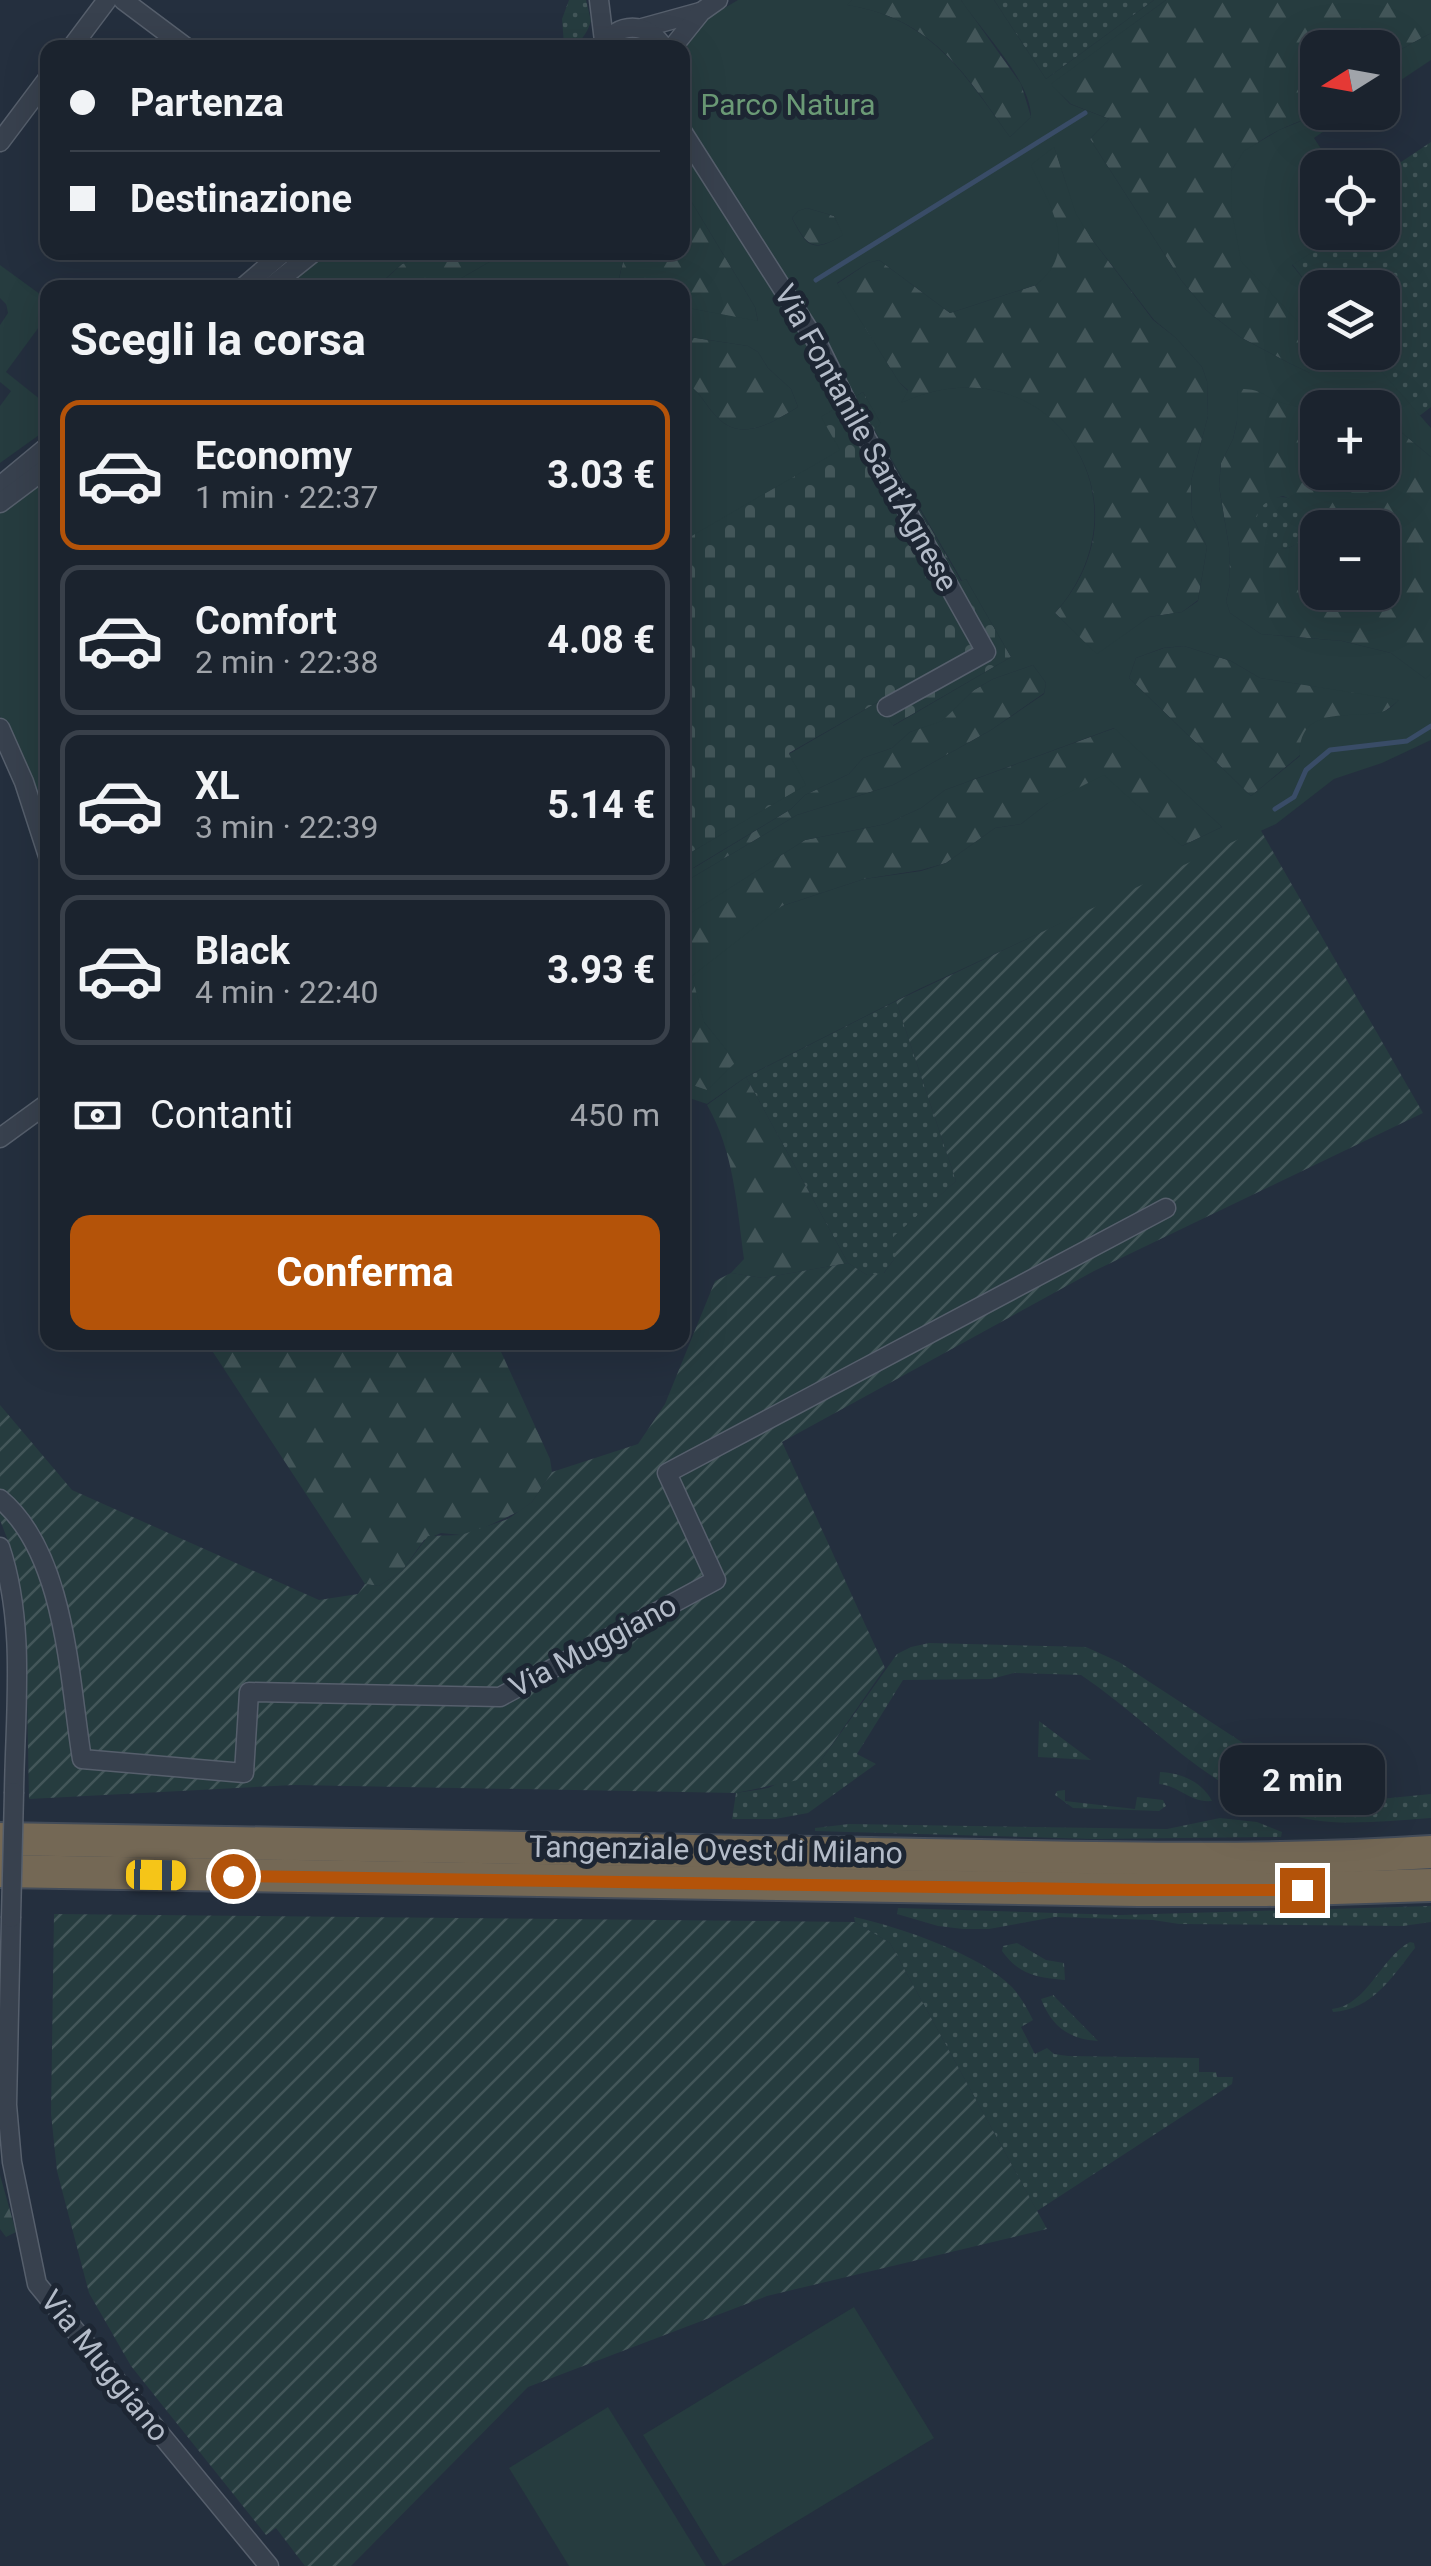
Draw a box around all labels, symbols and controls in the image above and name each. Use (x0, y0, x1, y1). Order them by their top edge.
north arrow (1300, 30, 1400, 130)
map controls (1300, 30, 1400, 610)
text: Partenza (130, 81, 284, 125)
park label: Parco Natura (700, 87, 876, 122)
button: locate (1300, 150, 1400, 250)
text: Destinazione (130, 177, 352, 221)
button: layers (1300, 270, 1400, 370)
street label: Via Fontanile Sant'Agnese (767, 278, 965, 597)
text: Scegli la corsa (70, 313, 366, 366)
button: + (1300, 390, 1400, 490)
icon: car (75, 430, 165, 520)
text: Economy (195, 434, 352, 478)
text: 3.03 € (547, 453, 655, 497)
text: 1 min · 22:37 (195, 478, 378, 516)
button: − (1300, 510, 1400, 610)
icon: car (75, 595, 165, 685)
text: Comfort (195, 599, 337, 643)
text: 4.08 € (547, 618, 655, 662)
text: 2 min · 22:38 (195, 643, 378, 681)
icon: car (75, 760, 165, 850)
text: XL (195, 764, 240, 808)
text: 5.14 € (547, 783, 655, 827)
text: 3 min · 22:39 (195, 808, 378, 846)
icon: car (75, 925, 165, 1015)
text: Black (195, 929, 290, 973)
text: 3.93 € (547, 948, 655, 992)
text: 4 min · 22:40 (195, 973, 378, 1011)
icon: cash (70, 1088, 125, 1143)
text: Contanti (150, 1093, 293, 1137)
text: 450 m (570, 1096, 660, 1134)
button: Conferma (70, 1215, 660, 1330)
street label: Via Muggiano (503, 1587, 682, 1704)
callout: 2 min (1220, 1745, 1384, 1815)
text: 2 min (1262, 1761, 1343, 1799)
street label: Tangenziale Ovest di Milano (529, 1829, 903, 1870)
route start (211, 1854, 256, 1899)
car (126, 1859, 186, 1891)
route end (1280, 1868, 1325, 1913)
street label: Via Muggiano (34, 2283, 177, 2448)

